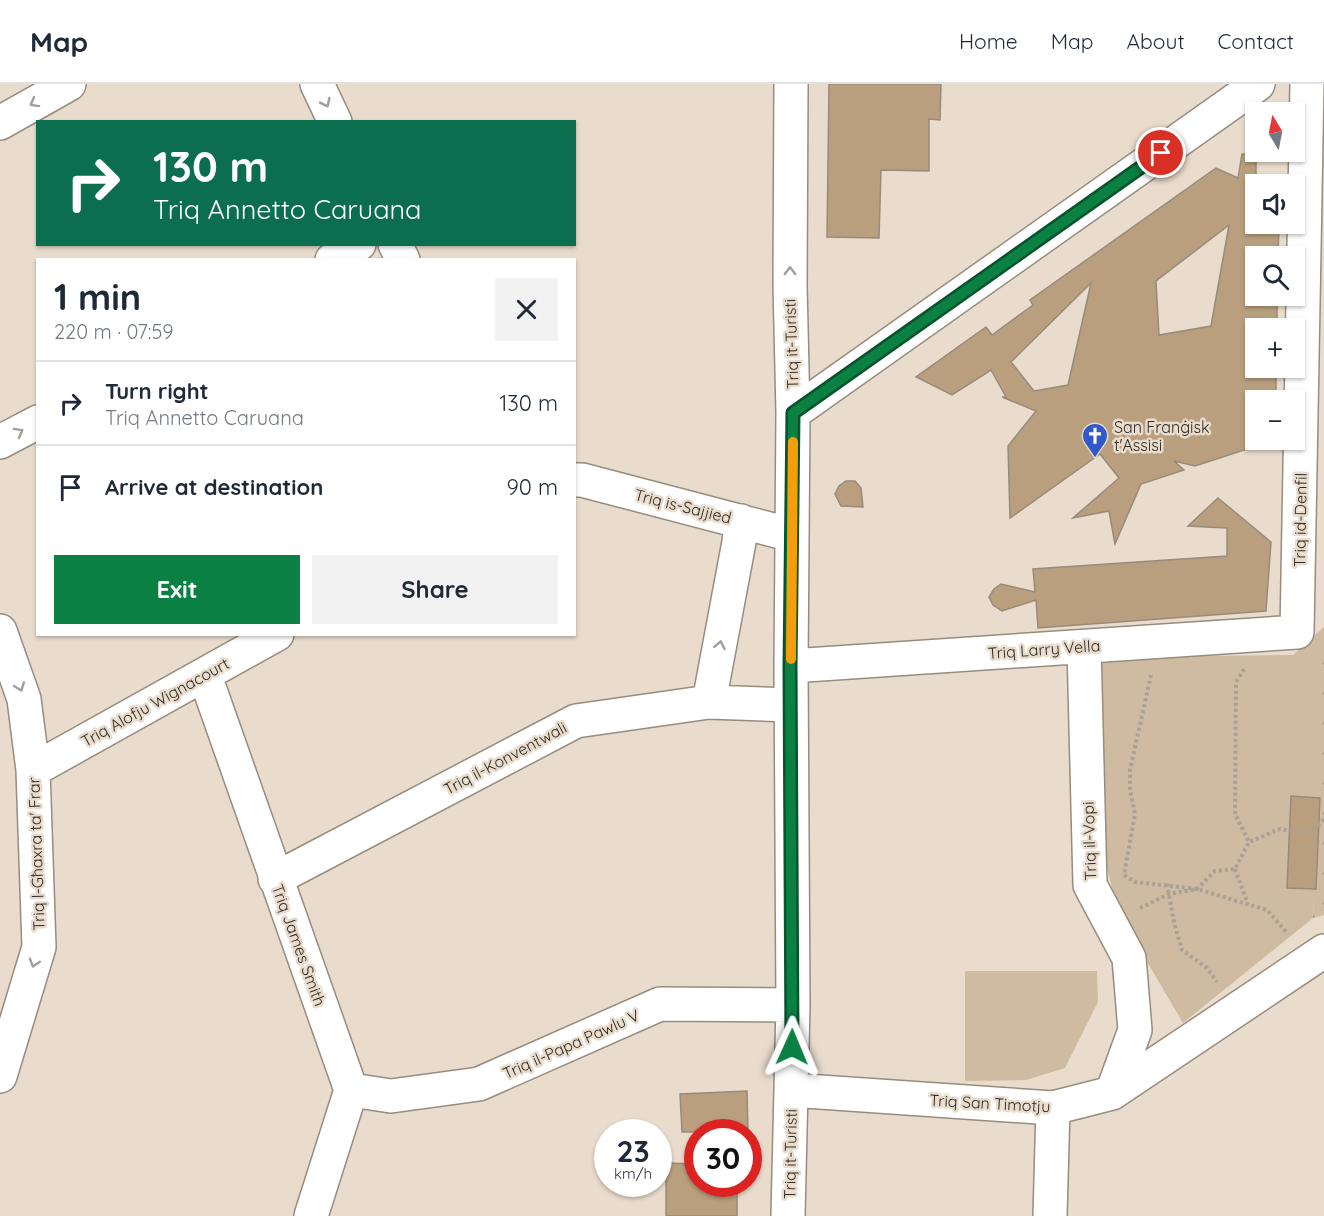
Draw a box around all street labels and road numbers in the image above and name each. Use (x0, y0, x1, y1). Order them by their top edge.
street label: Triq it-Turisti (779, 299, 803, 389)
street label: Triq id-Denfil (1289, 473, 1311, 567)
street label: Triq is-Sajjied (633, 484, 733, 528)
street label: Triq Larry Vella (987, 635, 1101, 663)
street label: Triq Alofju Wignacourt (78, 653, 232, 751)
street label: Triq il-Konventwali (440, 717, 570, 799)
street label: Triq l-Għaxra ta' Frar (23, 777, 49, 931)
street label: Triq il-Vopi (1078, 801, 1100, 881)
street label: Triq James Smith (268, 881, 330, 1009)
street label: Triq il-Papa Pawlu V (500, 1005, 643, 1083)
street label: Triq San Timotju (929, 1090, 1051, 1116)
street label: Triq it-Turisti (779, 1109, 801, 1199)

